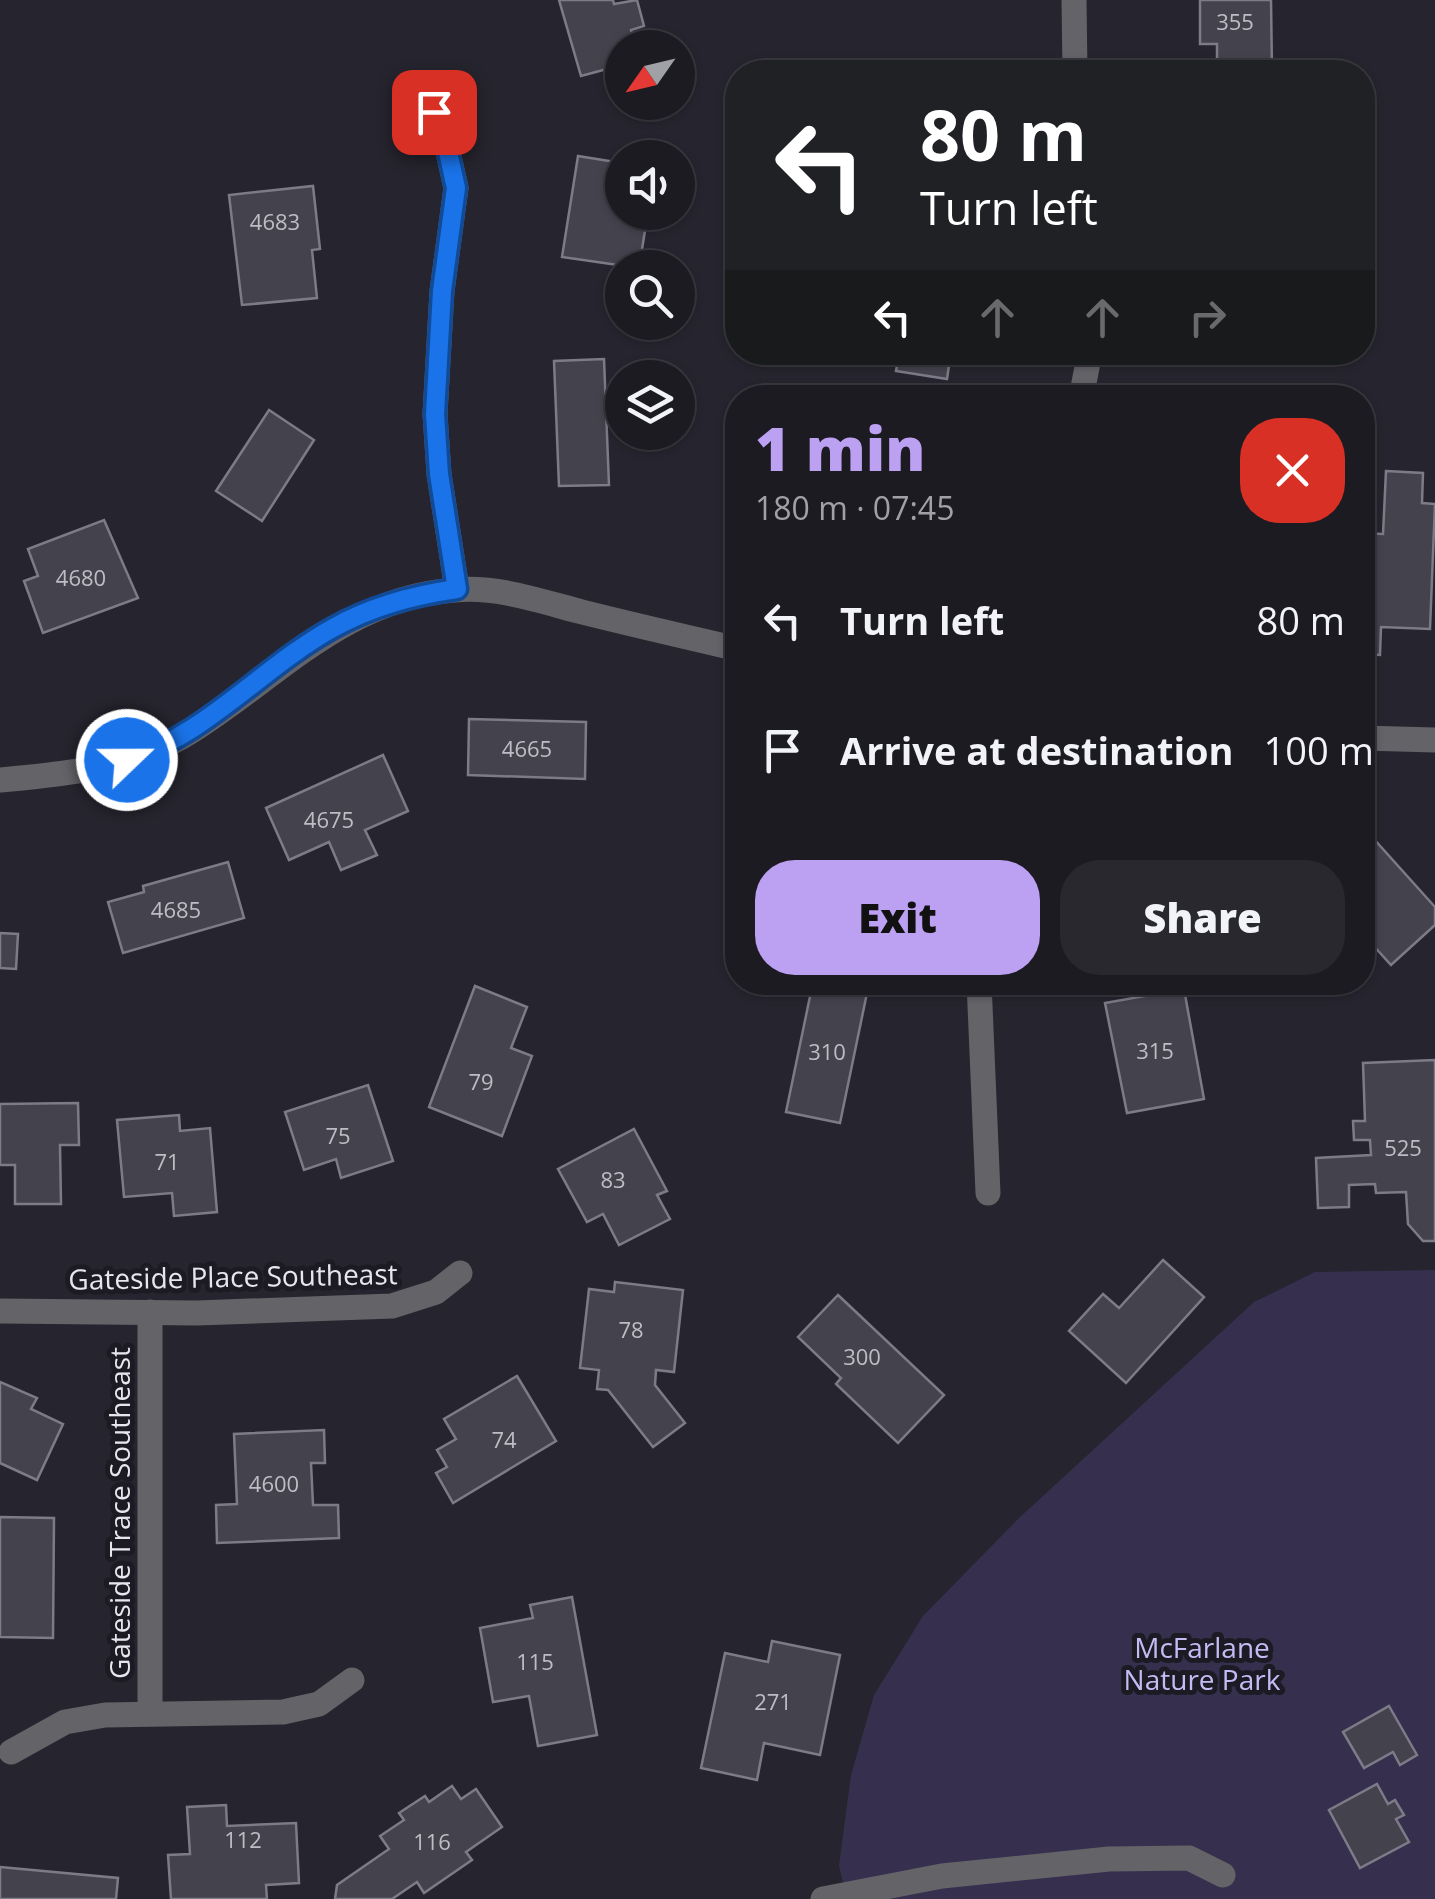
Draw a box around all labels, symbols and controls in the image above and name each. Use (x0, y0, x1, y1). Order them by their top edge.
house number: 355 (1216, 6, 1254, 36)
north arrow (605, 30, 695, 120)
map controls (605, 30, 695, 450)
pin (392, 70, 477, 155)
icon: arrive (407, 85, 462, 140)
text: 80 m (920, 86, 1087, 182)
icon: left (755, 100, 885, 230)
button: sound (605, 140, 695, 230)
text: Turn left (920, 177, 1098, 238)
house number: 4683 (250, 206, 300, 236)
button: search (605, 250, 695, 340)
icon: left (865, 290, 920, 345)
icon: ahead (970, 290, 1025, 345)
icon: ahead (1075, 290, 1130, 345)
icon: right (1180, 290, 1235, 345)
button: layers (605, 360, 695, 450)
text: 1 min (755, 407, 925, 489)
button: close (1240, 418, 1345, 523)
text: 180 m · 07:45 (755, 486, 954, 529)
house number: 4680 (56, 562, 106, 592)
icon: left (755, 593, 810, 648)
text: Turn left (840, 594, 1004, 646)
text: 80 m (1256, 594, 1345, 646)
position arrow (75, 708, 179, 812)
icon: arrive (755, 723, 810, 778)
text: Arrive at destination (840, 724, 1234, 776)
text: 100 m (1264, 724, 1374, 776)
house number: 4665 (502, 733, 552, 763)
house number: 4675 (304, 804, 354, 834)
button: Exit (755, 860, 1040, 975)
button: Share (1060, 860, 1345, 975)
house number: 4685 (151, 894, 201, 924)
house number: 315 (1136, 1035, 1174, 1065)
house number: 310 (808, 1036, 846, 1066)
house number: 79 (468, 1066, 494, 1096)
house number: 75 (325, 1120, 351, 1150)
house number: 525 (1384, 1132, 1422, 1162)
house number: 71 (154, 1146, 180, 1176)
house number: 83 (600, 1164, 626, 1194)
street label: Gateside Place Southeast (68, 1254, 398, 1298)
house number: 78 (618, 1314, 644, 1344)
house number: 300 (843, 1341, 881, 1371)
street label: Gateside Trace Southeast (100, 1347, 138, 1679)
house number: 74 (491, 1424, 517, 1454)
house number: 4600 (249, 1468, 299, 1498)
park label: McFarlane Nature Park (1124, 1628, 1281, 1698)
house number: 115 (516, 1646, 554, 1676)
house number: 271 (754, 1686, 792, 1716)
house number: 112 (224, 1824, 262, 1854)
house number: 116 (413, 1826, 451, 1856)

